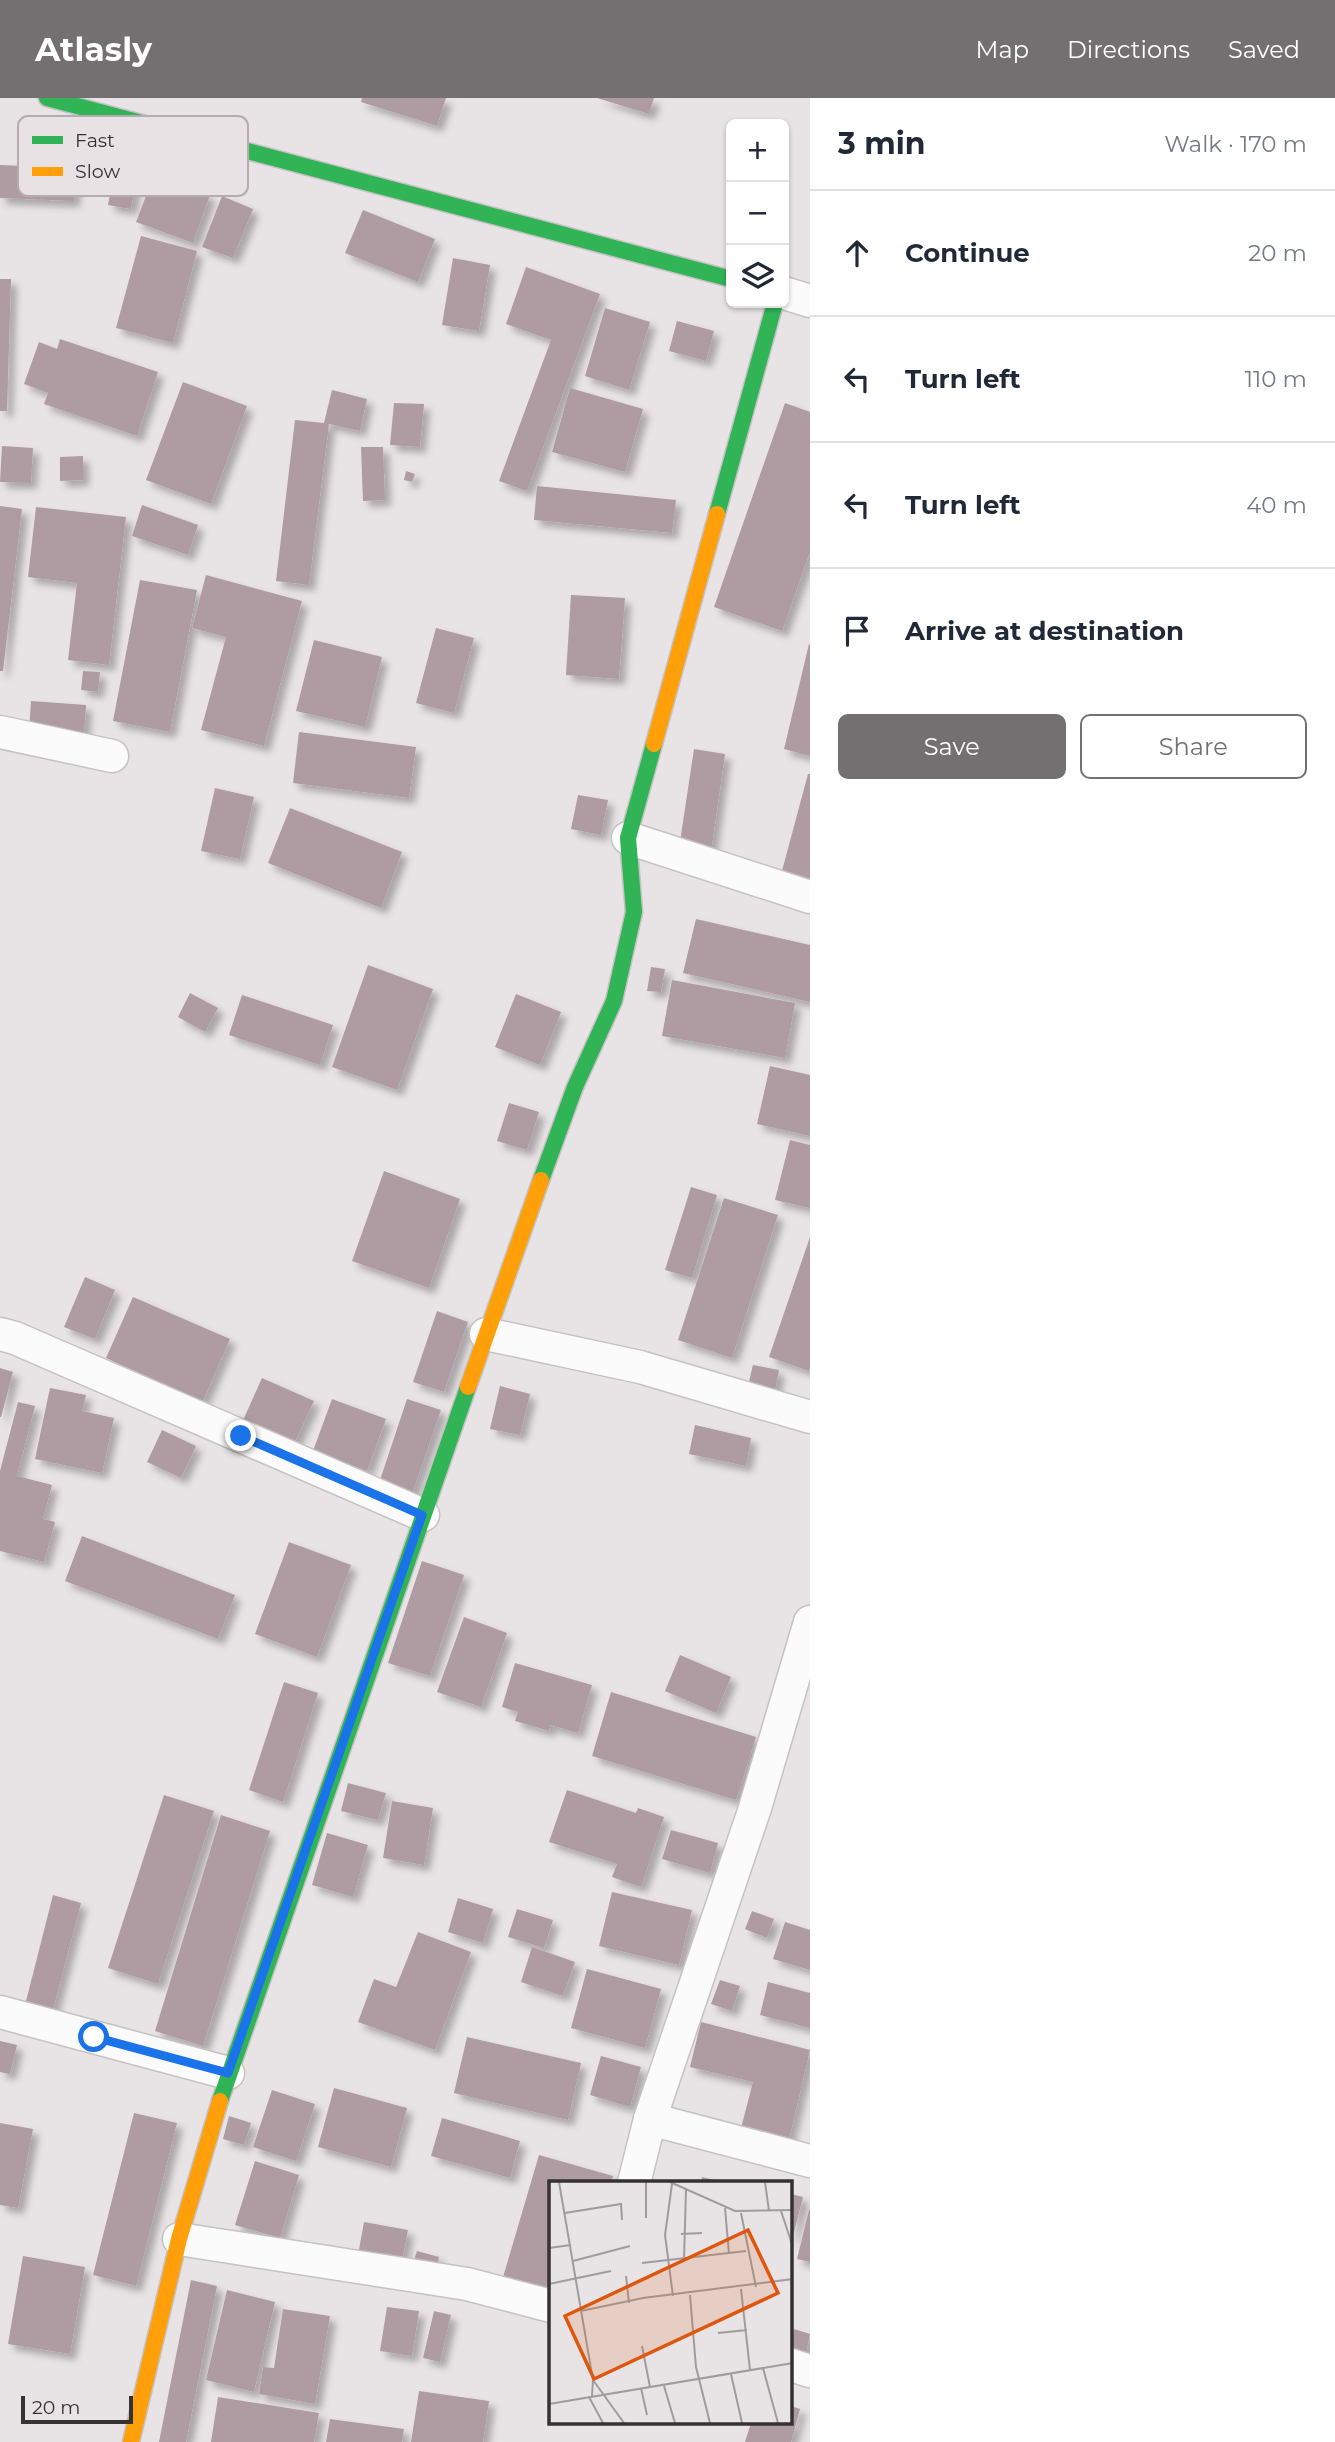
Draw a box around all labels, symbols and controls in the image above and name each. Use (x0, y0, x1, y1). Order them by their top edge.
text: Atlasly (35, 29, 152, 69)
text: Map (976, 35, 1029, 64)
text: Directions (1067, 35, 1190, 64)
text: Saved (1228, 35, 1300, 64)
legend (18, 116, 248, 196)
map controls (726, 119, 789, 308)
button: + (726, 119, 789, 182)
text: 3 min (838, 125, 925, 162)
text: Fast (75, 129, 115, 152)
text: Walk · 170 m (1164, 130, 1307, 158)
text: Slow (75, 160, 120, 183)
button: − (726, 182, 789, 245)
icon: ahead (838, 234, 876, 272)
text: Continue (905, 237, 1030, 269)
text: 20 m (1248, 239, 1307, 267)
button: layers (726, 245, 789, 308)
icon: left (838, 360, 876, 398)
text: Turn left (905, 363, 1021, 395)
text: 110 m (1245, 365, 1307, 393)
icon: left (838, 486, 876, 524)
text: Turn left (905, 489, 1021, 521)
text: 40 m (1246, 491, 1307, 519)
icon: arrive (838, 612, 876, 650)
text: Arrive at destination (905, 615, 1184, 647)
button: Save (838, 714, 1066, 779)
button: Share (1080, 714, 1307, 779)
route end (225, 1420, 256, 1451)
route start (78, 2021, 109, 2052)
inset map (549, 2181, 792, 2424)
scale bar (21, 2393, 133, 2425)
text: 20 m (32, 2396, 80, 2419)

